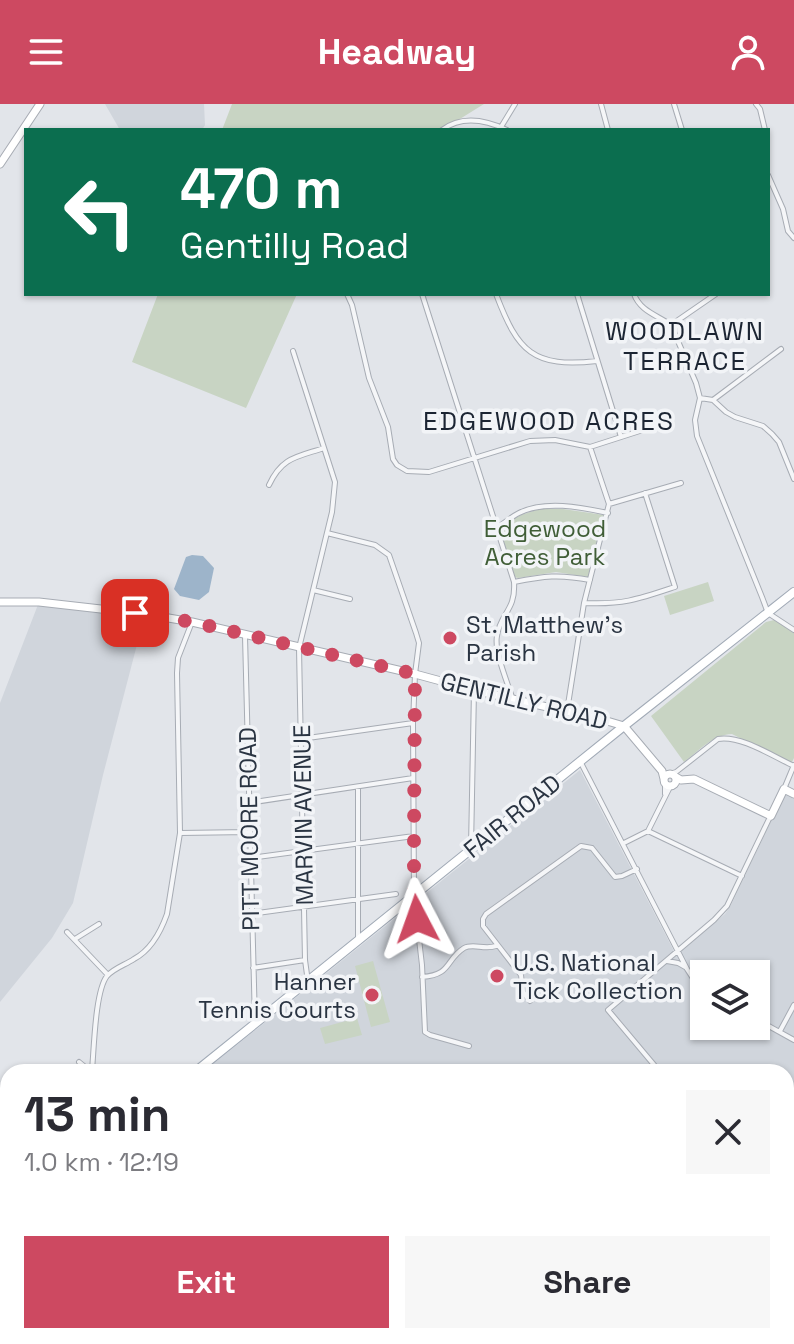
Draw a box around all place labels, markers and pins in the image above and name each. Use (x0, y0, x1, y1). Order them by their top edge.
pin (101, 579, 169, 647)
place label: St. Matthew's Parish (466, 609, 623, 668)
marker: St. Matthew's Parish (441, 629, 459, 647)
place label: U.S. National Tick Collection (513, 947, 683, 1006)
place label: Hanner Tennis Courts (198, 966, 356, 1025)
marker: U.S. National Tick Collection (488, 967, 506, 985)
marker: Hanner Tennis Courts (363, 986, 381, 1004)

